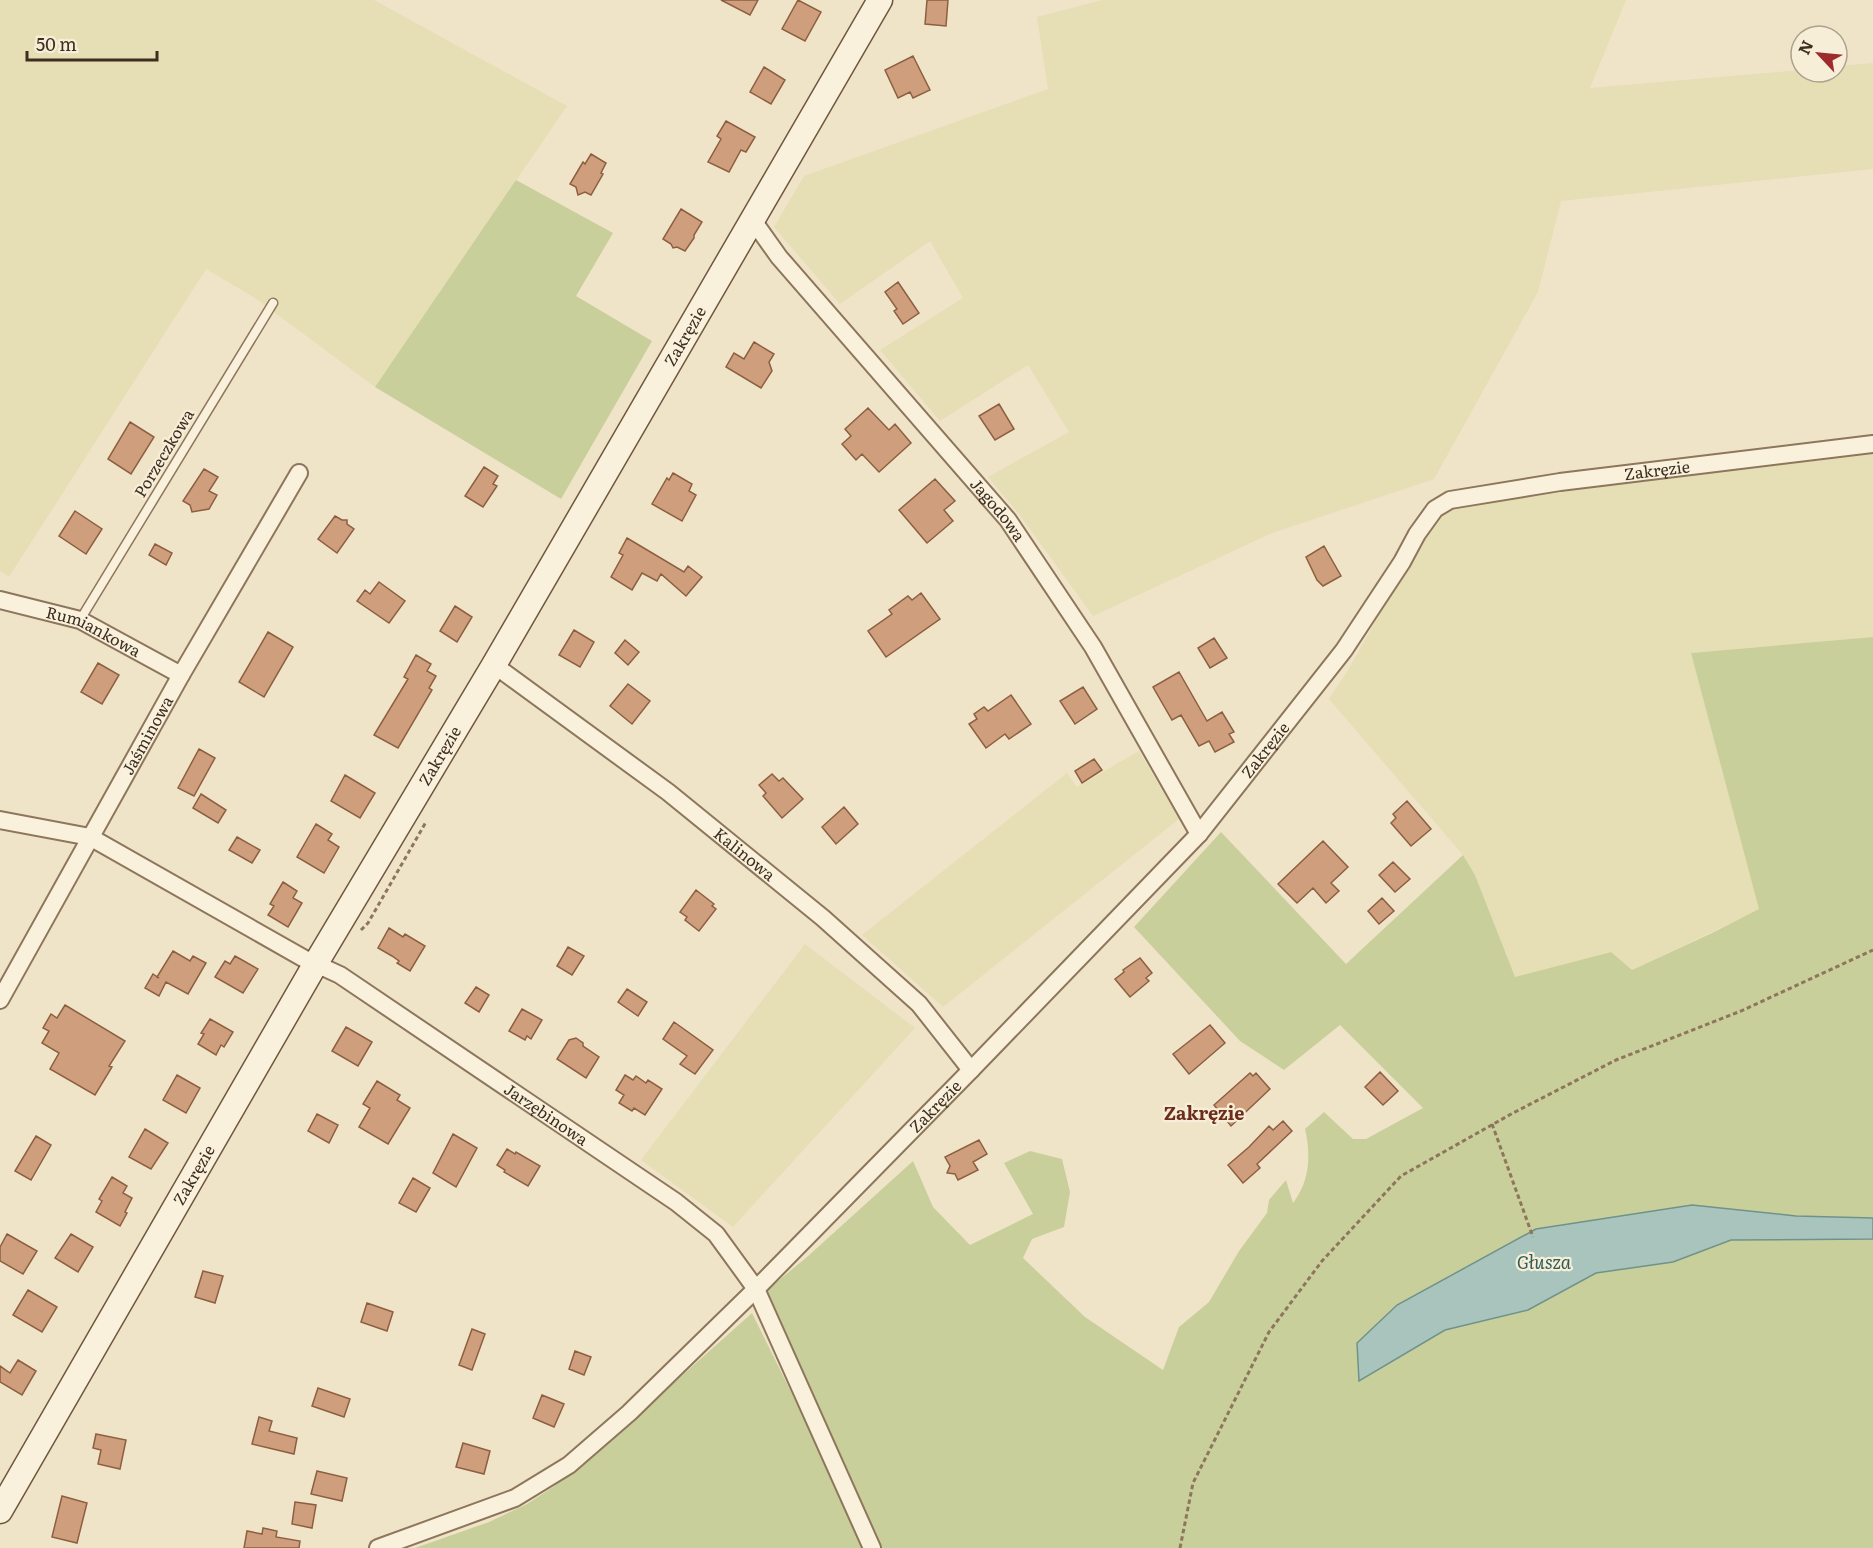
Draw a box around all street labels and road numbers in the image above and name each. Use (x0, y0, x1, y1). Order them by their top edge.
street label: Zakręzie (657, 301, 711, 370)
street label: Porzeczkowa (127, 403, 199, 501)
street label: Zakręzie (1623, 453, 1691, 485)
street label: Jagodowa (965, 472, 1032, 546)
street label: Rumiankowa (44, 599, 146, 662)
street label: Jaśminowa (115, 691, 178, 779)
street label: Zakręzie (1235, 716, 1294, 783)
street label: Zakręzie (412, 721, 466, 790)
street label: Kalinowa (709, 821, 781, 886)
street label: Zakręzie (903, 1074, 966, 1138)
street label: Jarzębinowa (500, 1076, 594, 1151)
street label: Zakręzie (166, 1140, 220, 1209)

